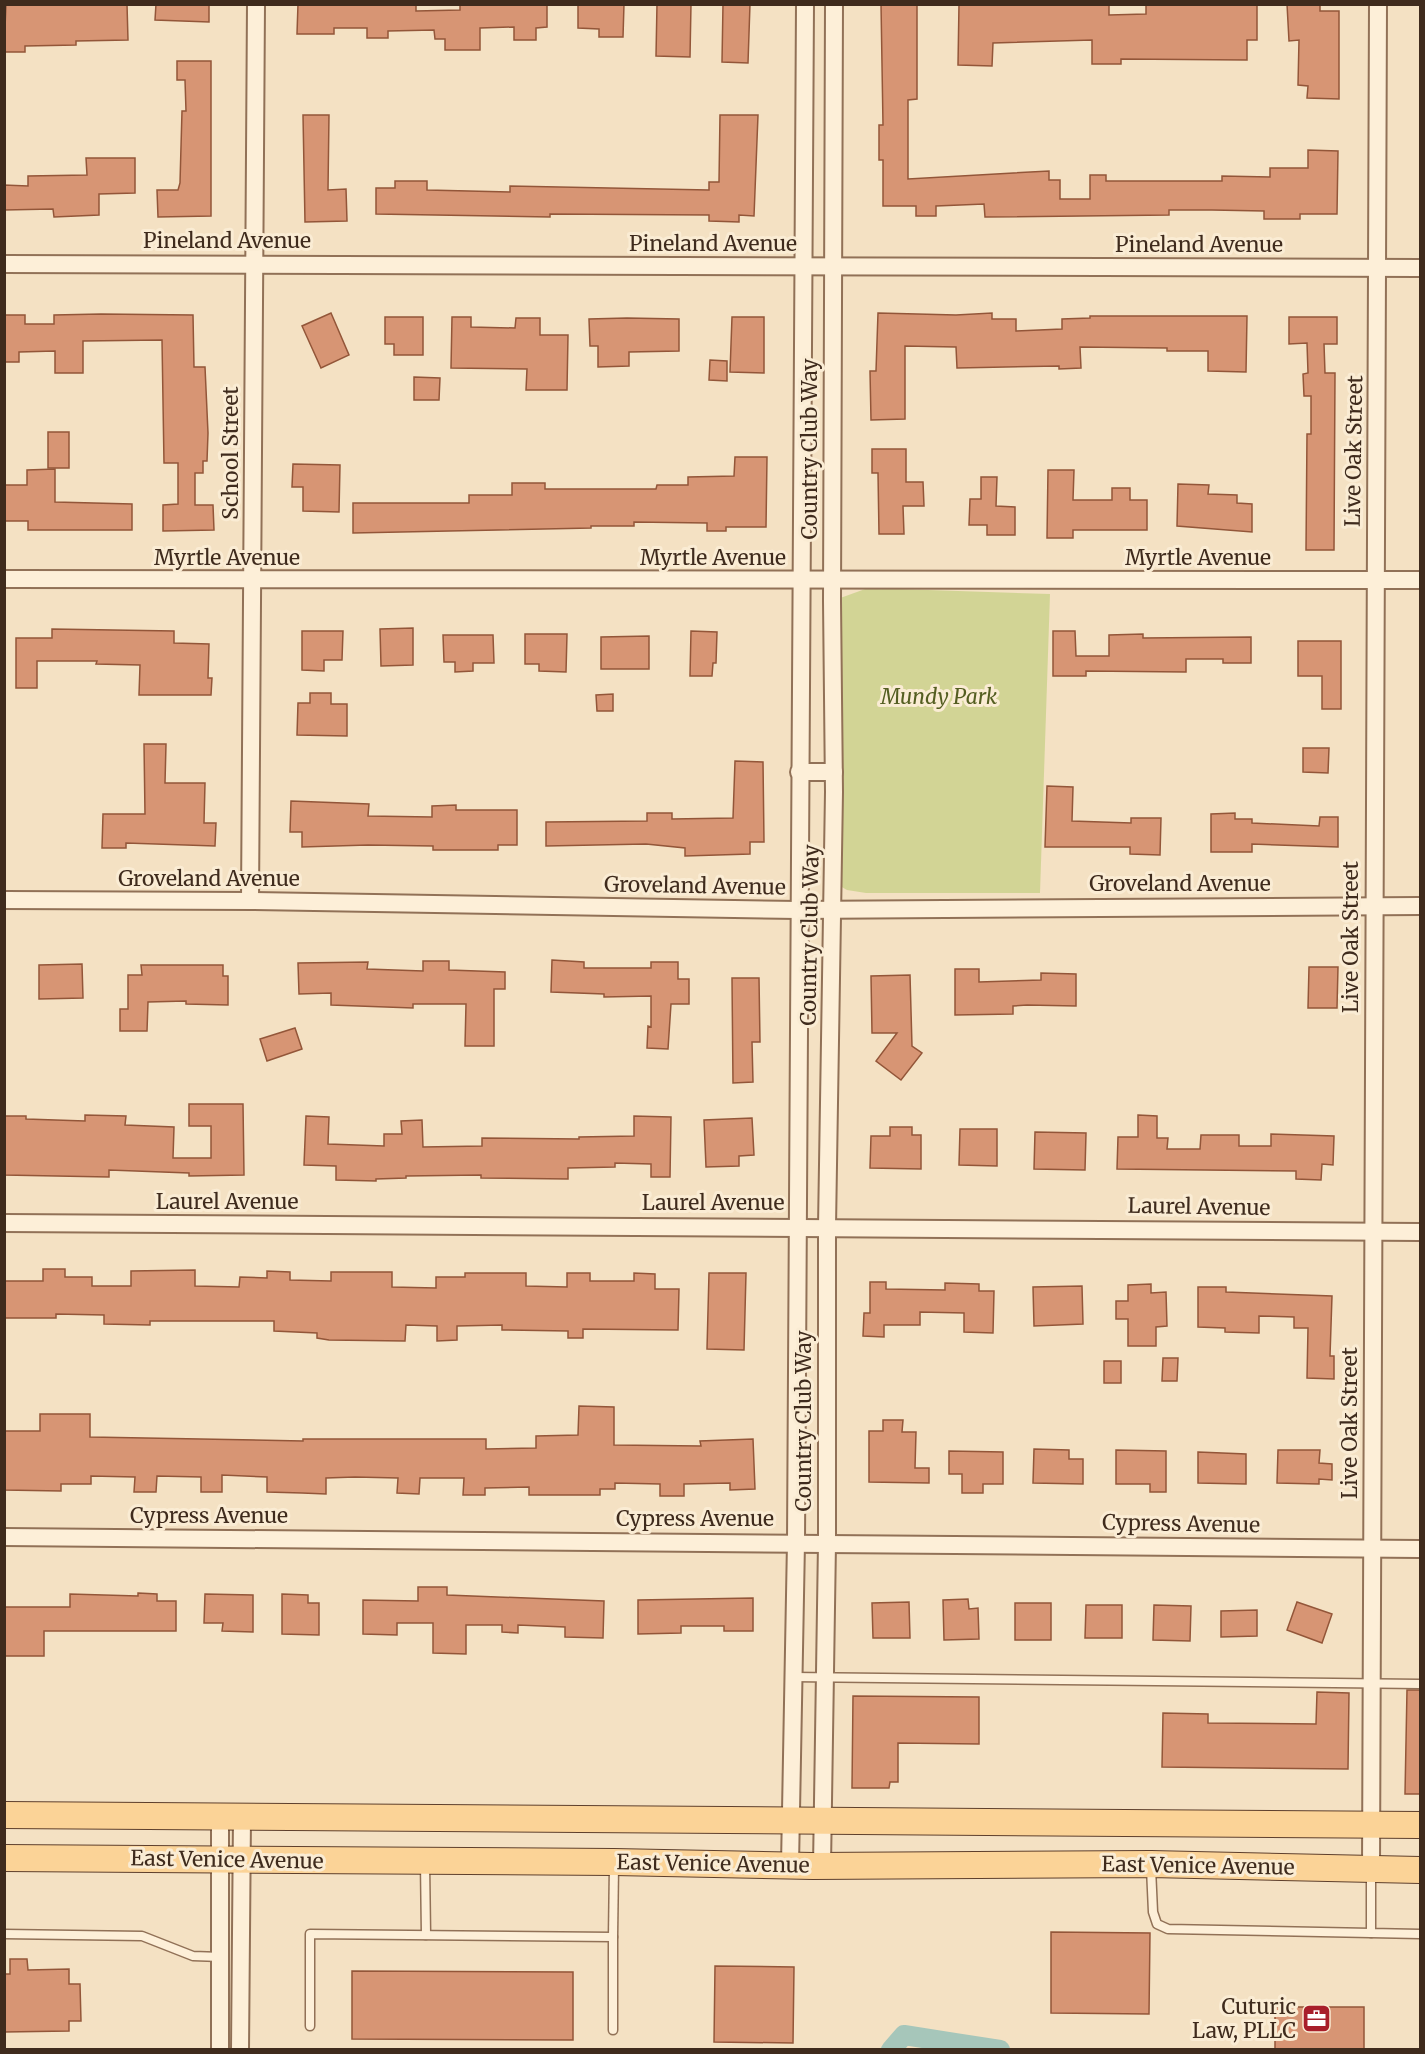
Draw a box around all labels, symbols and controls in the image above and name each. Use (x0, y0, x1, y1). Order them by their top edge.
street label: Pineland Avenue (143, 227, 311, 254)
street label: Pineland Avenue (629, 230, 797, 257)
street label: Pineland Avenue (1115, 231, 1283, 258)
street label: Country Club Way (796, 358, 823, 540)
street label: Live Oak Street (1339, 375, 1368, 527)
street label: School Street (217, 386, 244, 520)
street label: Myrtle Avenue (154, 544, 300, 571)
street label: Myrtle Avenue (640, 544, 786, 571)
street label: Myrtle Avenue (1125, 544, 1271, 571)
park label: Mundy Park (880, 683, 998, 710)
street label: Country Club Way (794, 843, 825, 1026)
street label: Live Oak Street (1337, 861, 1364, 1013)
street label: Groveland Avenue (118, 865, 300, 892)
street label: Groveland Avenue (604, 870, 786, 901)
street label: Groveland Avenue (1089, 870, 1271, 897)
street label: Laurel Avenue (156, 1188, 298, 1215)
street label: Laurel Avenue (642, 1189, 784, 1216)
street label: Laurel Avenue (1127, 1192, 1271, 1221)
street label: Country Club Way (790, 1330, 817, 1512)
street label: Live Oak Street (1336, 1347, 1363, 1499)
street label: Cypress Avenue (130, 1502, 288, 1529)
street label: Cypress Avenue (616, 1505, 774, 1532)
street label: Cypress Avenue (1102, 1509, 1260, 1538)
street label: East Venice Avenue (130, 1844, 324, 1875)
street label: East Venice Avenue (616, 1848, 810, 1879)
street label: East Venice Avenue (1101, 1850, 1295, 1881)
place label: Cuturic Law, PLLC (1192, 1993, 1296, 2044)
office icon: Cuturic Law, PLLC (1301, 2003, 1333, 2035)

